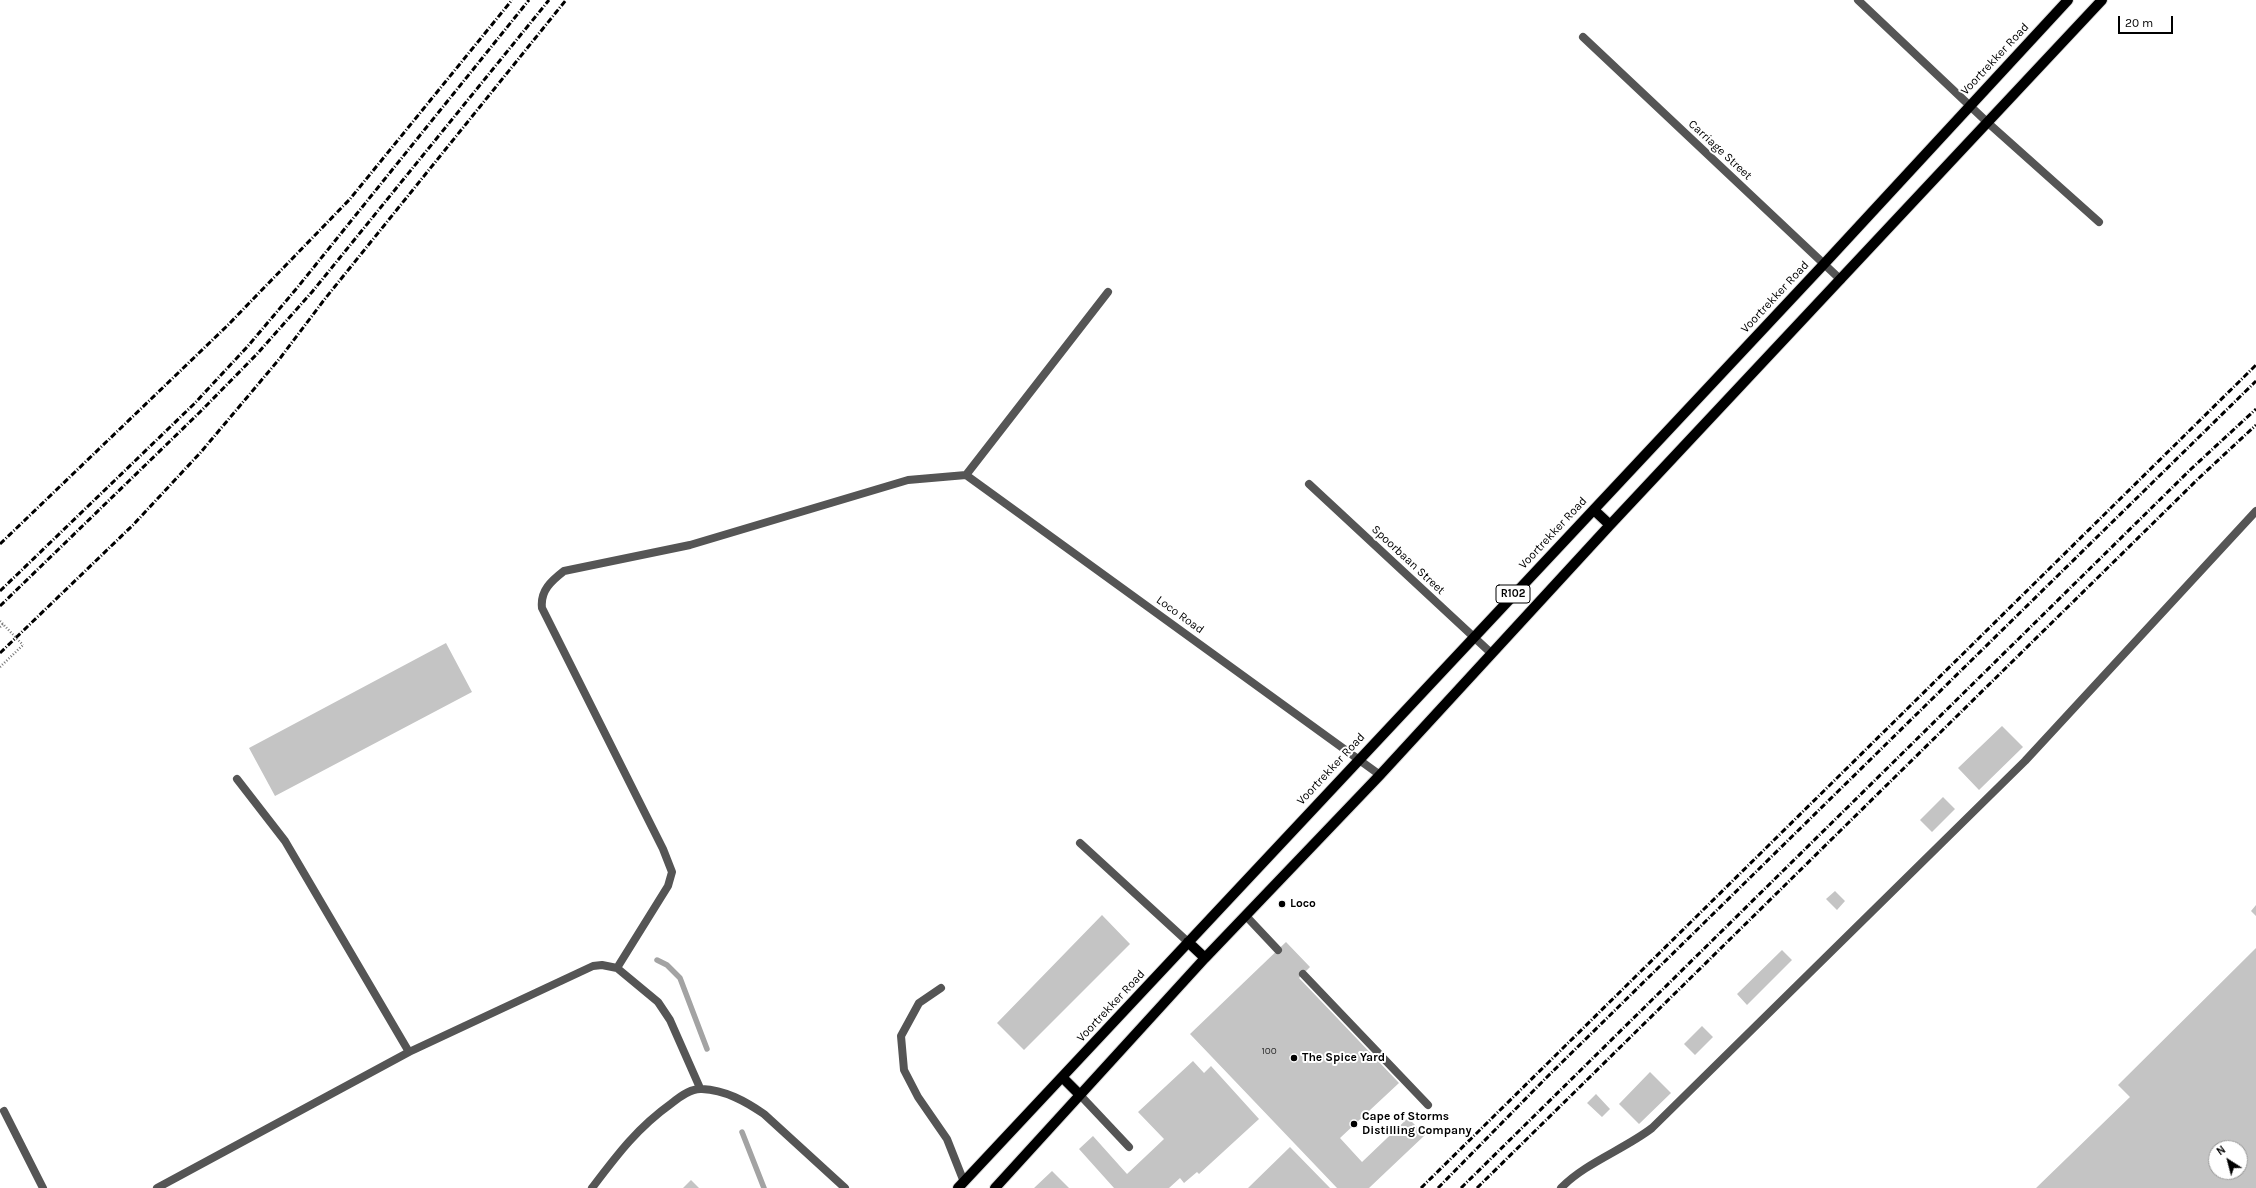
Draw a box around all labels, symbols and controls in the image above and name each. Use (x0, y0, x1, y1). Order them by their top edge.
scale bar (2120, 8, 2175, 34)
text: 20 m (2125, 16, 2153, 30)
street label: Voortrekker Road (1958, 20, 2032, 98)
street label: Carriage Street (1685, 117, 1755, 183)
street label: Voortrekker Road (1738, 258, 1812, 336)
street label: Voortrekker Road (1516, 494, 1590, 572)
street label: Spoorbaan Street (1368, 522, 1448, 598)
road number: R102 (1496, 585, 1530, 603)
street label: Loco Road (1153, 593, 1207, 637)
street label: Voortrekker Road (1294, 730, 1368, 808)
place label: Loco (1290, 897, 1316, 911)
marker: Loco (1277, 899, 1287, 909)
street label: Voortrekker Road (1074, 967, 1148, 1045)
house number: 100 (1261, 1045, 1277, 1057)
place label: The Spice Yard (1302, 1051, 1385, 1065)
marker: The Spice Yard (1289, 1053, 1299, 1063)
place label: Cape of Storms Distilling Company (1362, 1110, 1472, 1138)
marker: Cape of Storms Distilling Company (1349, 1119, 1359, 1129)
north arrow (2208, 1140, 2248, 1180)
text: N (2214, 1143, 2228, 1158)

